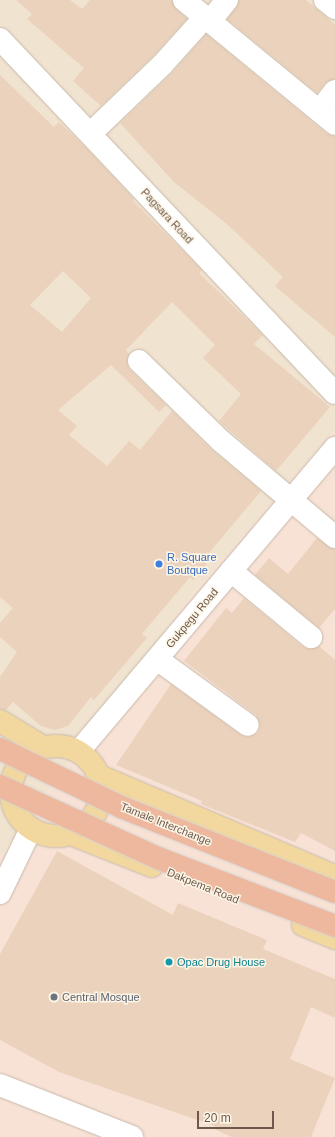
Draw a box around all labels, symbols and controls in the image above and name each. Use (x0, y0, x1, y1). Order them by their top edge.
street label: Pagsara Road (138, 186, 196, 246)
place label: R. Square Boutque (167, 551, 217, 577)
marker: R. Square Boutque (154, 559, 164, 569)
street label: Gukpegu Road (163, 585, 221, 651)
street label: Tamale Interchange (119, 800, 213, 848)
street label: Dakpema Road (165, 866, 241, 906)
place label: Opac Drug House (177, 955, 265, 969)
marker: Opac Drug House (164, 957, 174, 967)
place label: Central Mosque (62, 990, 140, 1004)
marker: Central Mosque (49, 992, 59, 1002)
scale bar (199, 1103, 276, 1129)
text: 20 m (204, 1111, 231, 1125)

